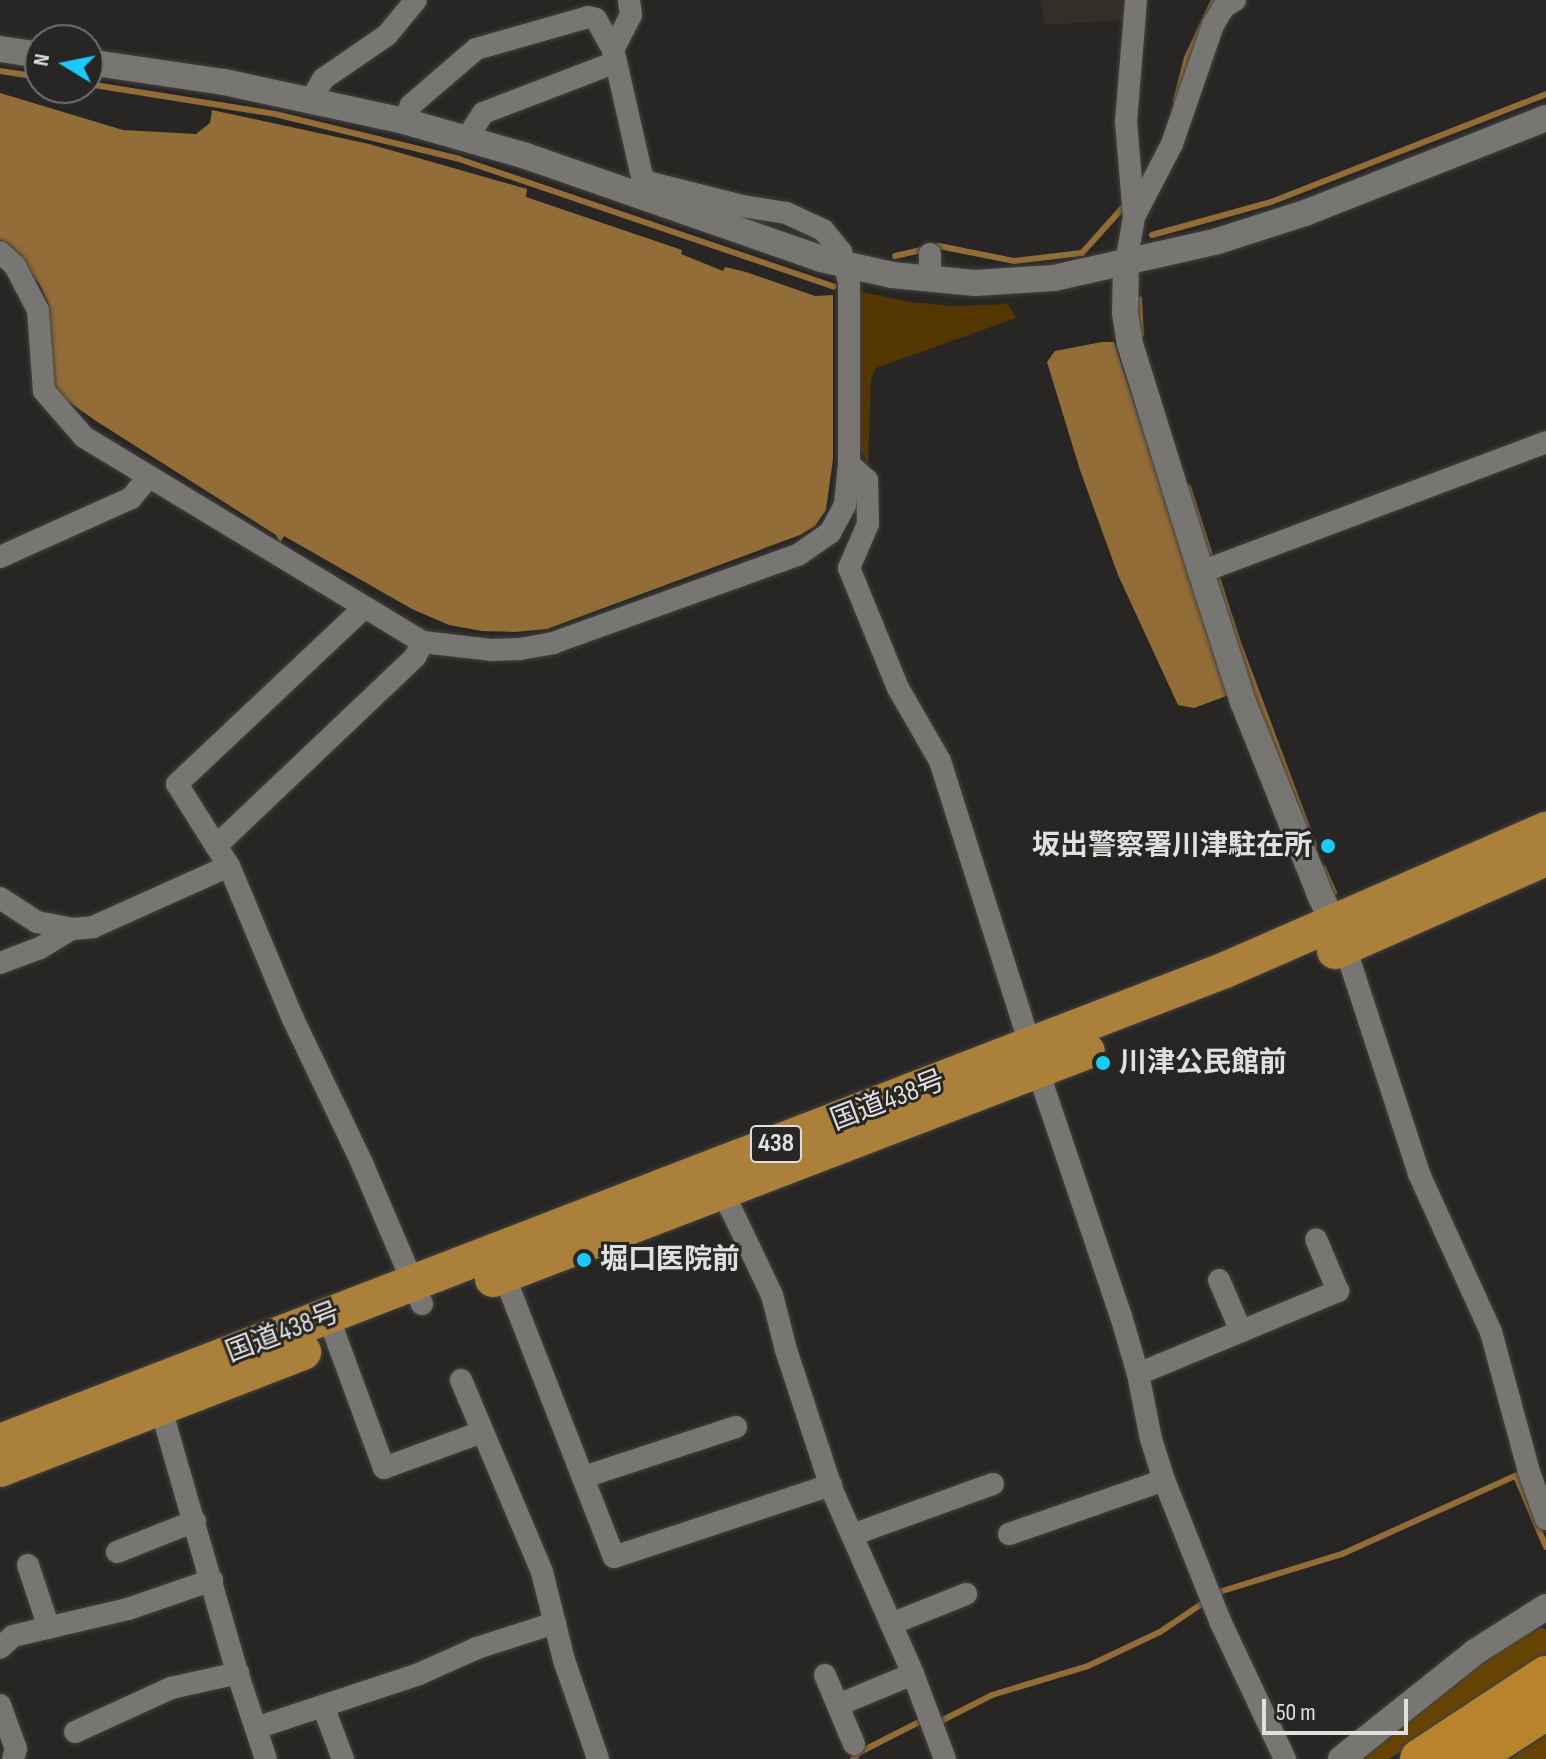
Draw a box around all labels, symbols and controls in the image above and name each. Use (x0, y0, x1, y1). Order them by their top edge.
north arrow (24, 24, 104, 104)
text: N (28, 52, 56, 68)
place label: 坂出警察署川津駐在所 (1032, 829, 1312, 863)
marker: 坂出警察署川津駐在所 (1319, 837, 1337, 855)
place label: 川津公民館前 (1119, 1046, 1287, 1080)
marker: 川津公民館前 (1094, 1054, 1112, 1072)
street label: 国道438号 (826, 1064, 950, 1138)
road number: 438 (748, 1122, 804, 1166)
place label: 堀口医院前 (600, 1243, 740, 1277)
marker: 堀口医院前 (575, 1251, 593, 1269)
street label: 国道438号 (221, 1296, 345, 1370)
scale bar (1266, 1683, 1412, 1733)
text: 50 m (1276, 1698, 1316, 1727)

